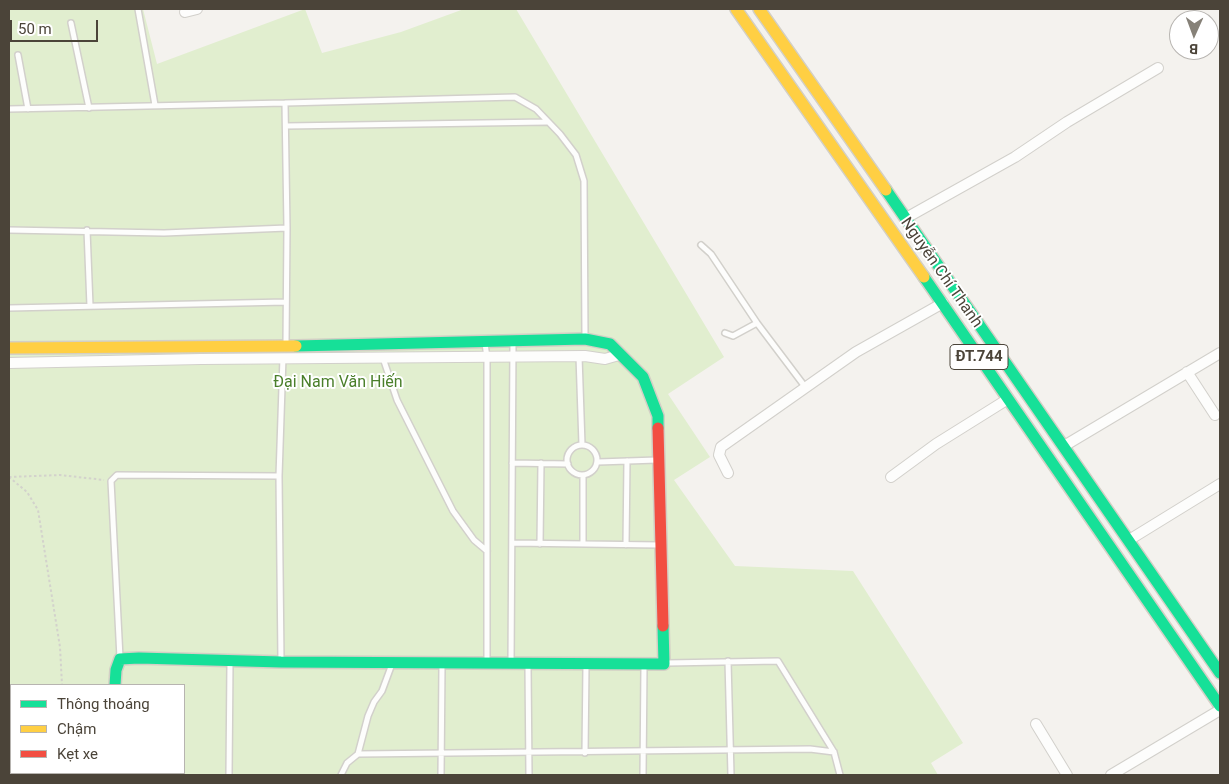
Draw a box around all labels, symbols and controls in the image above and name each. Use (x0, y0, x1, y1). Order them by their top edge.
scale bar (12, 10, 100, 42)
north arrow (1169, 10, 1219, 60)
text: 50 m (18, 20, 52, 38)
text: B (1189, 41, 1198, 57)
street label: Nguyễn Chí Thanh (896, 214, 986, 332)
road number: ĐT.744 (950, 344, 1008, 370)
park label: Đại Nam Văn Hiến (273, 373, 403, 393)
legend (10, 684, 185, 774)
text: Thông thoáng (57, 695, 150, 713)
text: Chậm (57, 720, 96, 738)
text: Kẹt xe (57, 745, 98, 763)

